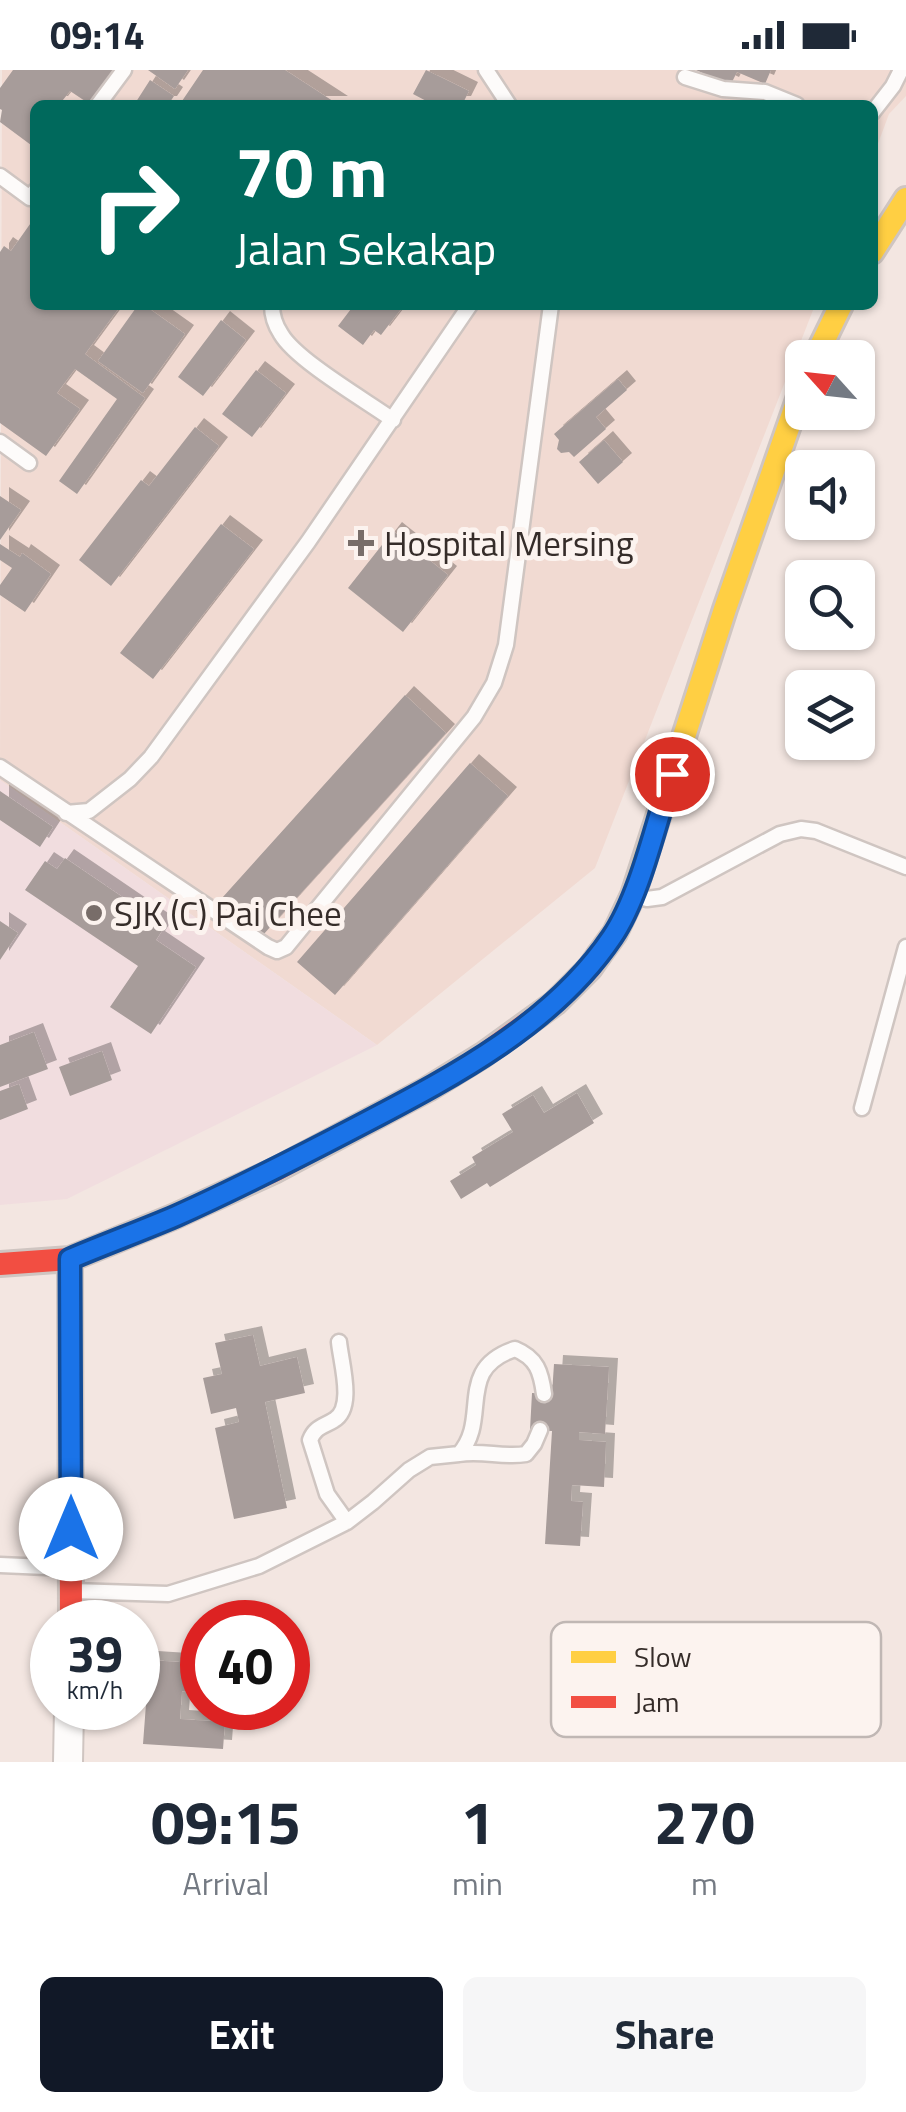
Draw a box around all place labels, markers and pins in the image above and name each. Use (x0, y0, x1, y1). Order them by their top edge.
place label: Hospital Mersing (384, 516, 634, 570)
marker: Hospital Mersing (348, 530, 374, 556)
pin (630, 732, 715, 817)
place label: SJK (C) Pai Chee (114, 886, 342, 940)
marker: SJK (C) Pai Chee (83, 902, 105, 924)

